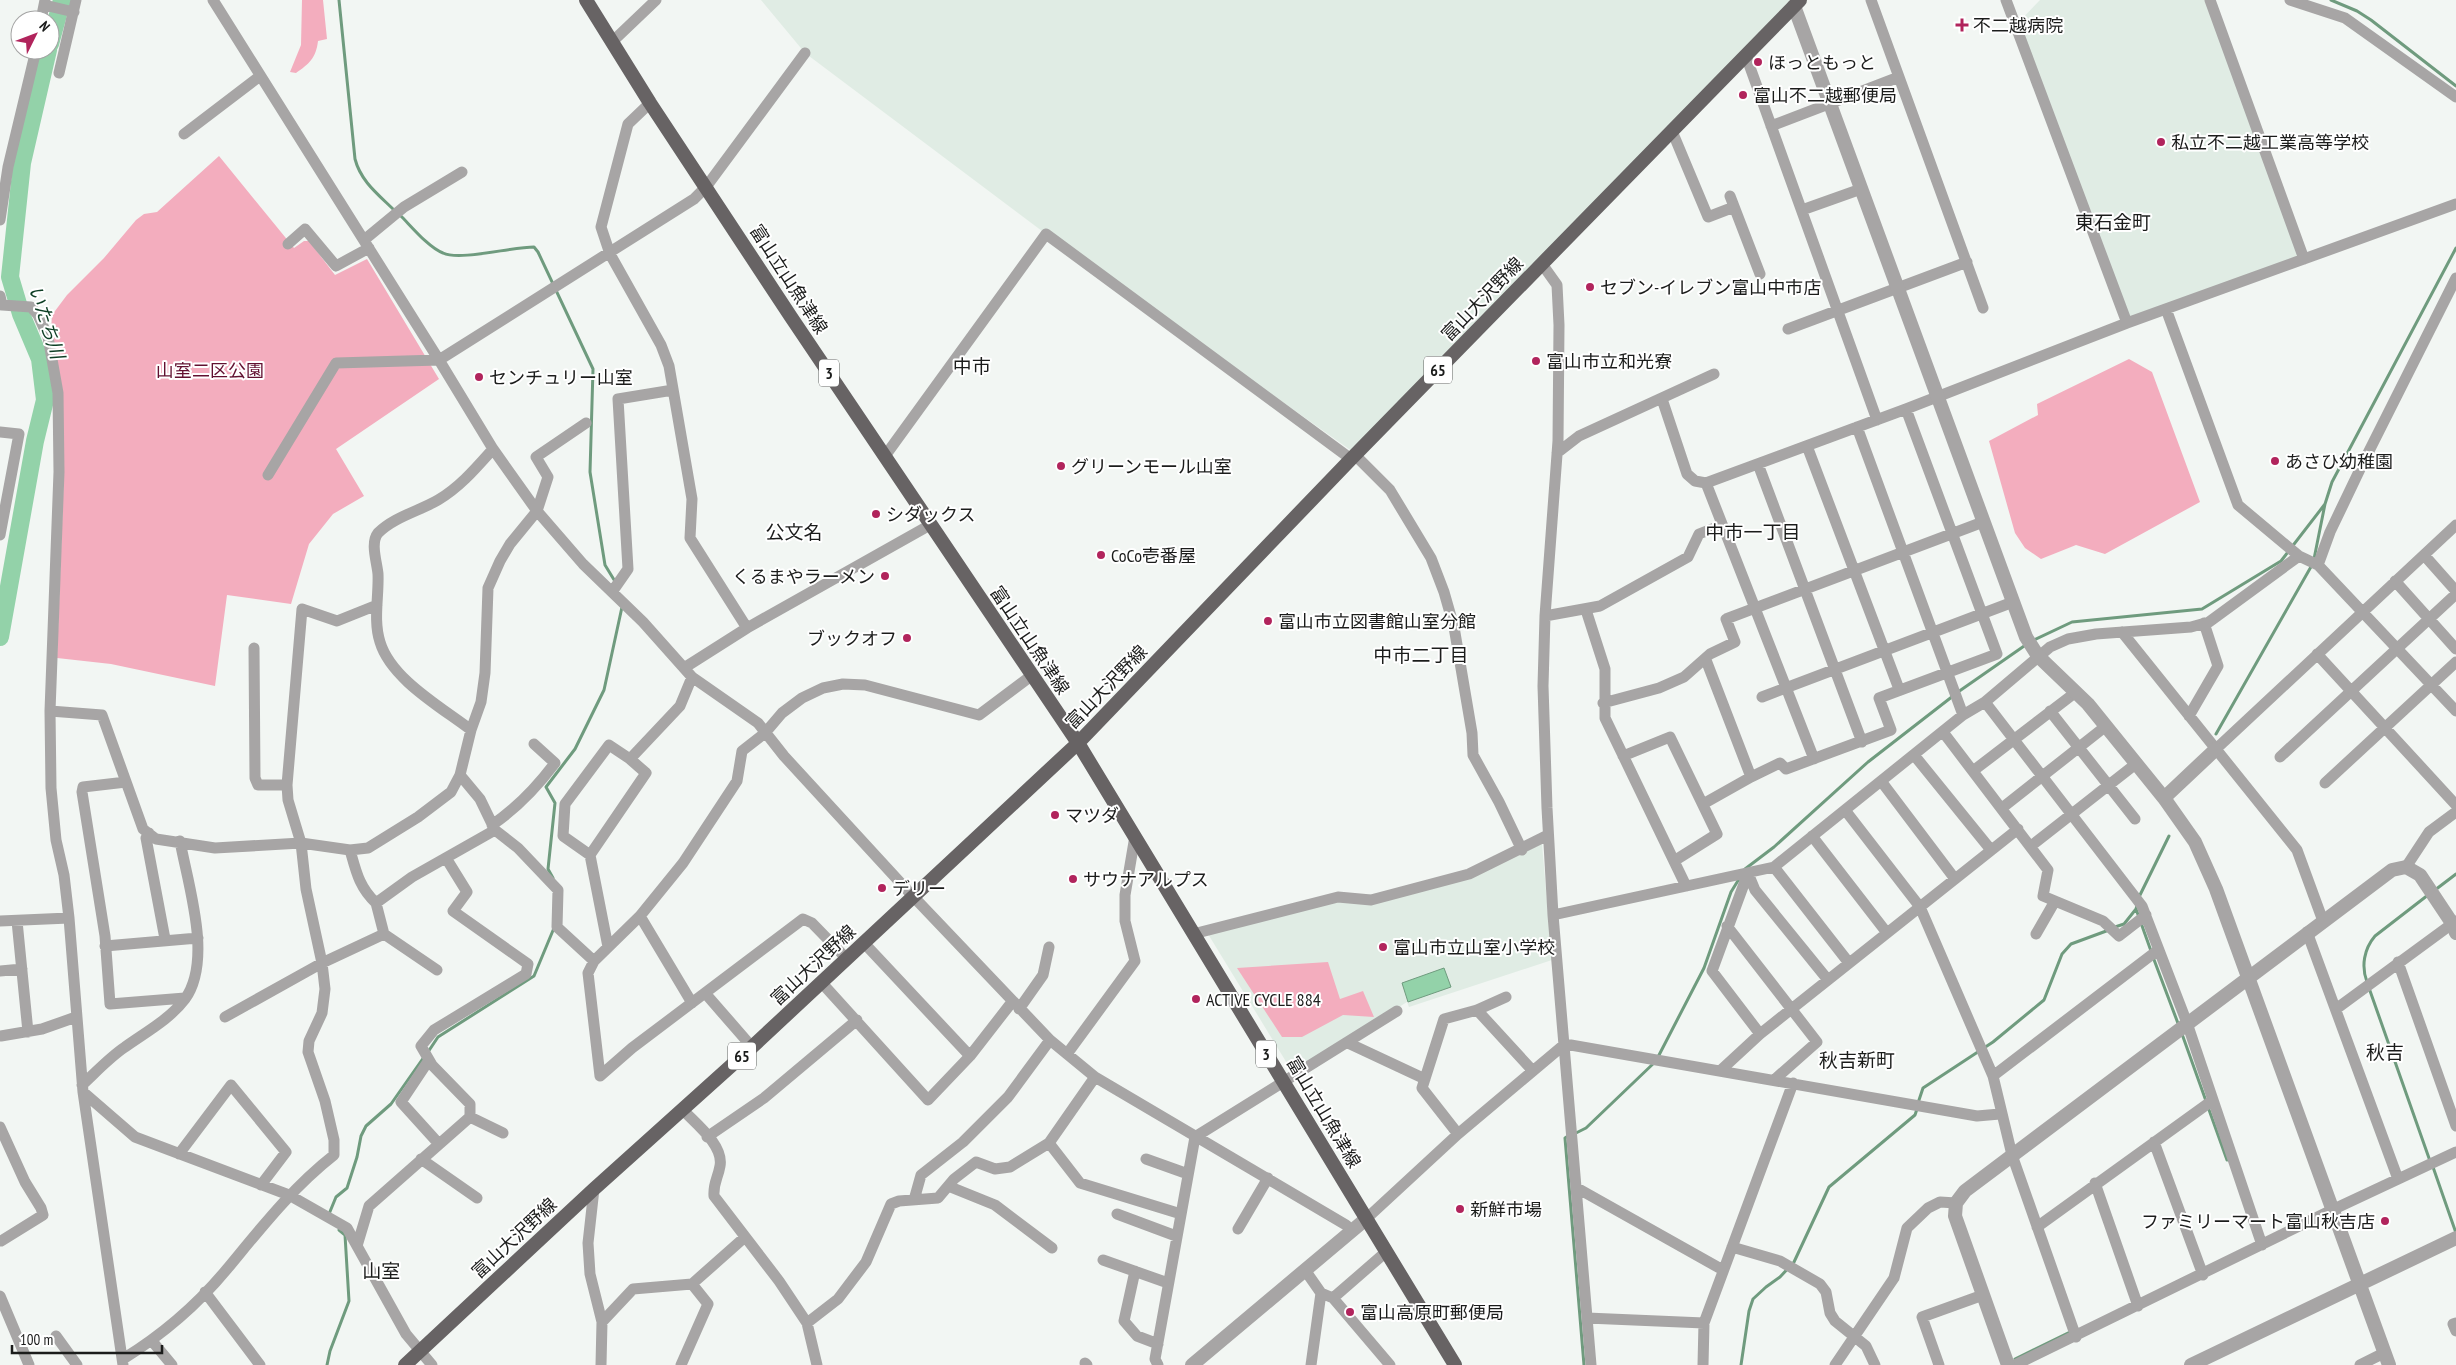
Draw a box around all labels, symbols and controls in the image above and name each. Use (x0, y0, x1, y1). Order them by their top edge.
north arrow (10, 10, 60, 60)
place label: 不二越病院 (1973, 14, 2063, 37)
text: N (35, 17, 54, 35)
marker: 不二越病院 (1955, 18, 1969, 32)
place label: ほっともっと (1768, 51, 1876, 74)
marker: ほっともっと (1752, 56, 1764, 68)
place label: 富山不二越郵便局 (1753, 84, 1897, 107)
marker: 富山不二越郵便局 (1737, 89, 1749, 101)
place label: 私立不二越工業高等学校 (2171, 131, 2369, 154)
marker: 私立不二越工業高等学校 (2155, 136, 2167, 148)
district label: 東石金町 (2075, 210, 2151, 234)
street label: 富山立山魚津線 (745, 220, 833, 338)
street label: 富山大沢野線 (1436, 252, 1528, 346)
place label: セブン-イレブン富山中市店 (1600, 276, 1821, 299)
marker: セブン-イレブン富山中市店 (1584, 281, 1596, 293)
water label: いたち川 (24, 282, 71, 364)
place label: 富山市立和光寮 (1546, 350, 1672, 373)
district label: 中市 (953, 354, 991, 378)
marker: 富山市立和光寮 (1530, 355, 1542, 367)
road number: 65 (1424, 356, 1452, 384)
park label: 山室二区公園 (156, 359, 264, 382)
road number: 3 (819, 359, 839, 386)
place label: センチュリー山室 (489, 366, 633, 389)
marker: センチュリー山室 (473, 371, 485, 383)
place label: あさひ幼稚園 (2285, 450, 2393, 473)
place label: グリーンモール山室 (1071, 455, 1232, 478)
marker: あさひ幼稚園 (2269, 455, 2281, 467)
marker: グリーンモール山室 (1055, 460, 1067, 472)
place label: シダックス (886, 503, 975, 526)
marker: シダックス (870, 508, 882, 520)
district label: 公文名 (765, 520, 823, 544)
district label: 中市一丁目 (1705, 520, 1801, 544)
place label: CoCo壱番屋 (1111, 544, 1196, 567)
marker: CoCo壱番屋 (1095, 549, 1107, 561)
place label: くるまやラーメン (732, 565, 875, 588)
marker: くるまやラーメン (879, 570, 891, 582)
street label: 富山立山魚津線 (985, 581, 1075, 699)
place label: 富山市立図書館山室分館 (1278, 610, 1476, 633)
marker: 富山市立図書館山室分館 (1262, 615, 1274, 627)
place label: ブックオフ (807, 627, 897, 650)
marker: ブックオフ (901, 632, 913, 644)
street label: 富山大沢野線 (1060, 640, 1152, 734)
district label: 中市二丁目 (1373, 643, 1469, 667)
place label: マツダ (1065, 804, 1119, 827)
marker: マツダ (1049, 809, 1061, 821)
place label: サウナアルプス (1083, 868, 1209, 891)
marker: サウナアルプス (1067, 873, 1079, 885)
place label: デリー (892, 877, 946, 900)
marker: デリー (876, 882, 888, 894)
street label: 富山大沢野線 (766, 920, 860, 1010)
place label: 富山市立山室小学校 (1393, 936, 1555, 959)
marker: 富山市立山室小学校 (1377, 941, 1389, 953)
place label: ACTIVE CYCLE 884 (1206, 988, 1321, 1011)
marker: ACTIVE CYCLE 884 (1190, 993, 1202, 1005)
road number: 3 (1256, 1040, 1276, 1068)
district label: 秋吉 (2366, 1040, 2404, 1064)
road number: 65 (728, 1042, 756, 1070)
district label: 秋吉新町 (1819, 1048, 1895, 1072)
street label: 富山立山魚津線 (1282, 1052, 1366, 1172)
street label: 富山大沢野線 (467, 1193, 561, 1283)
place label: 新鮮市場 (1470, 1198, 1542, 1221)
marker: 新鮮市場 (1454, 1203, 1466, 1215)
place label: ファミリーマート富山秋吉店 (2141, 1210, 2375, 1233)
marker: ファミリーマート富山秋吉店 (2379, 1215, 2391, 1227)
district label: 山室 (362, 1259, 400, 1283)
place label: 富山高原町郵便局 (1360, 1301, 1504, 1324)
marker: 富山高原町郵便局 (1344, 1306, 1356, 1318)
scale bar (12, 1322, 162, 1354)
text: 100 m (20, 1330, 53, 1349)

